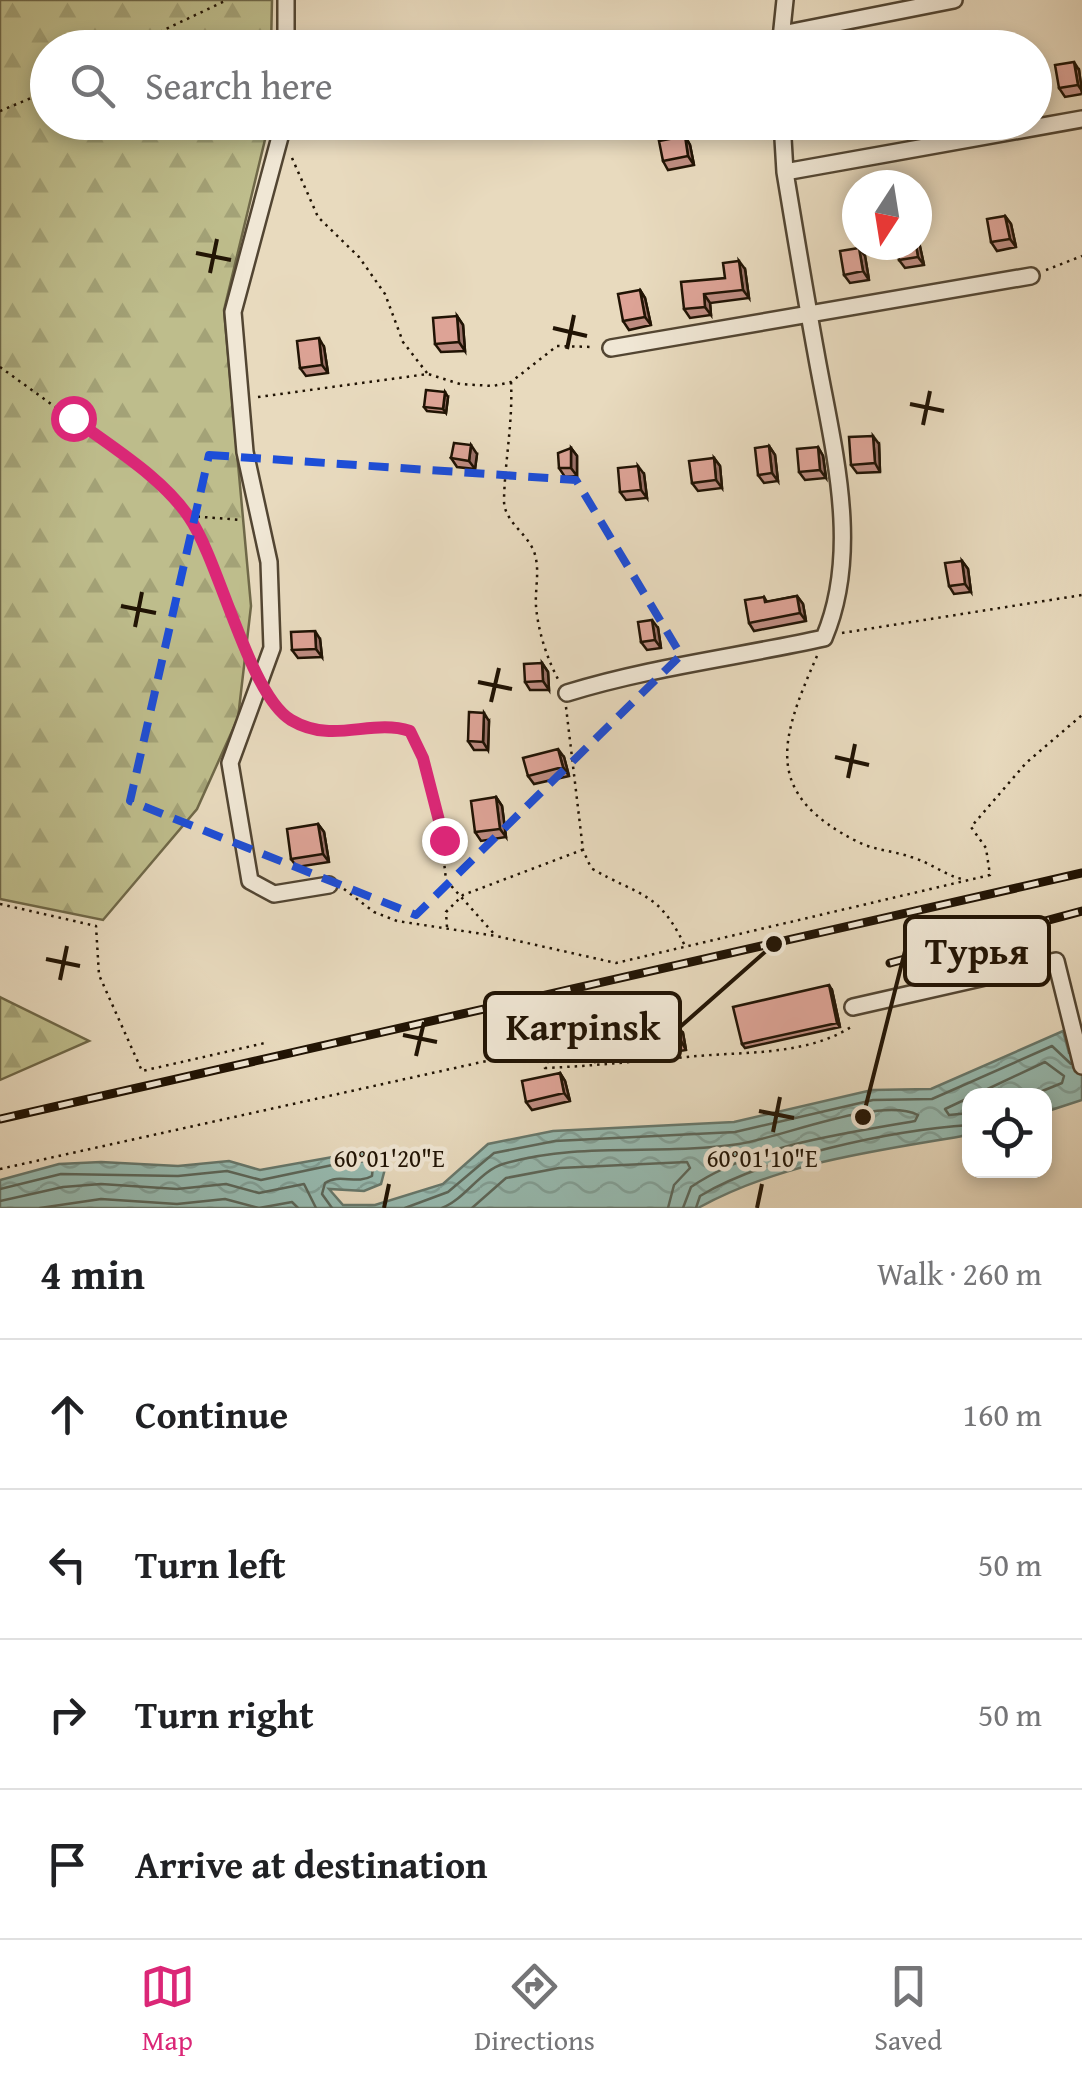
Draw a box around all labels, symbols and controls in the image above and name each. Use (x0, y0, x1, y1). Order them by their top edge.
search box (30, 30, 1052, 140)
text: Search here (145, 57, 333, 113)
icon: search (65, 58, 120, 113)
north arrow (842, 170, 932, 260)
route start (51, 396, 97, 442)
route end (422, 818, 468, 864)
callout: Турья (905, 917, 1049, 985)
text: Турья (925, 922, 1029, 978)
callout: Karpinsk (485, 993, 680, 1061)
text: Karpinsk (506, 998, 661, 1054)
map controls (962, 1088, 1052, 1178)
button: locate (962, 1088, 1052, 1178)
text: 60°01'20"E (333, 1140, 445, 1176)
text: 60°01'10"E (706, 1140, 818, 1176)
text: 4 min (40, 1243, 145, 1304)
text: Walk · 260 m (877, 1250, 1042, 1297)
text: Continue (135, 1386, 288, 1442)
icon: ahead (40, 1387, 95, 1442)
text: 160 m (963, 1391, 1042, 1438)
text: Turn left (135, 1536, 286, 1592)
icon: left (40, 1537, 95, 1592)
text: 50 m (978, 1541, 1042, 1588)
text: Turn right (135, 1686, 314, 1742)
icon: right (40, 1687, 95, 1742)
text: 50 m (978, 1691, 1042, 1738)
text: Arrive at destination (135, 1836, 488, 1892)
icon: arrive (40, 1837, 95, 1892)
tab: Map (140, 1959, 195, 2060)
tab: Directions (474, 1959, 595, 2060)
tab: Saved (874, 1959, 942, 2060)

